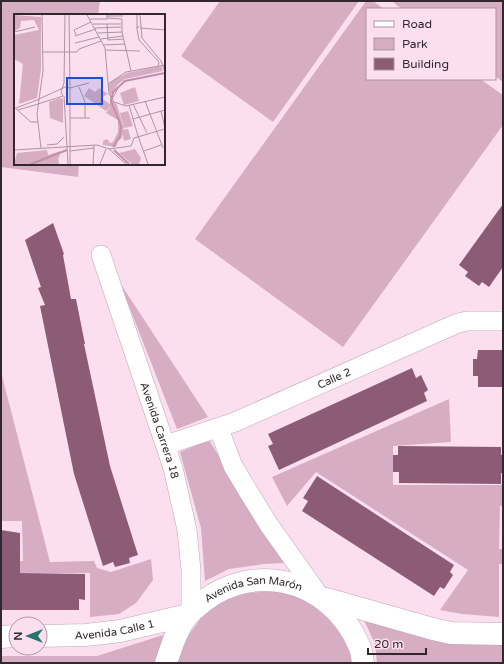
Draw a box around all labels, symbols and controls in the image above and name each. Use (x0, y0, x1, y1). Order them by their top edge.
legend (366, 8, 496, 80)
inset map (14, 14, 165, 165)
text: Road (402, 17, 432, 31)
text: Park (402, 37, 428, 51)
text: Building (402, 57, 449, 71)
street label: Calle 2 (315, 365, 353, 391)
street label: Avenida Carrera 18 (138, 380, 182, 480)
street label: Avenida San Marón (202, 573, 304, 605)
north arrow (8, 616, 48, 656)
street label: Avenida Calle 1 (75, 617, 156, 642)
scale bar (368, 630, 426, 656)
text: N (12, 632, 25, 640)
text: 20 m (374, 637, 403, 651)

